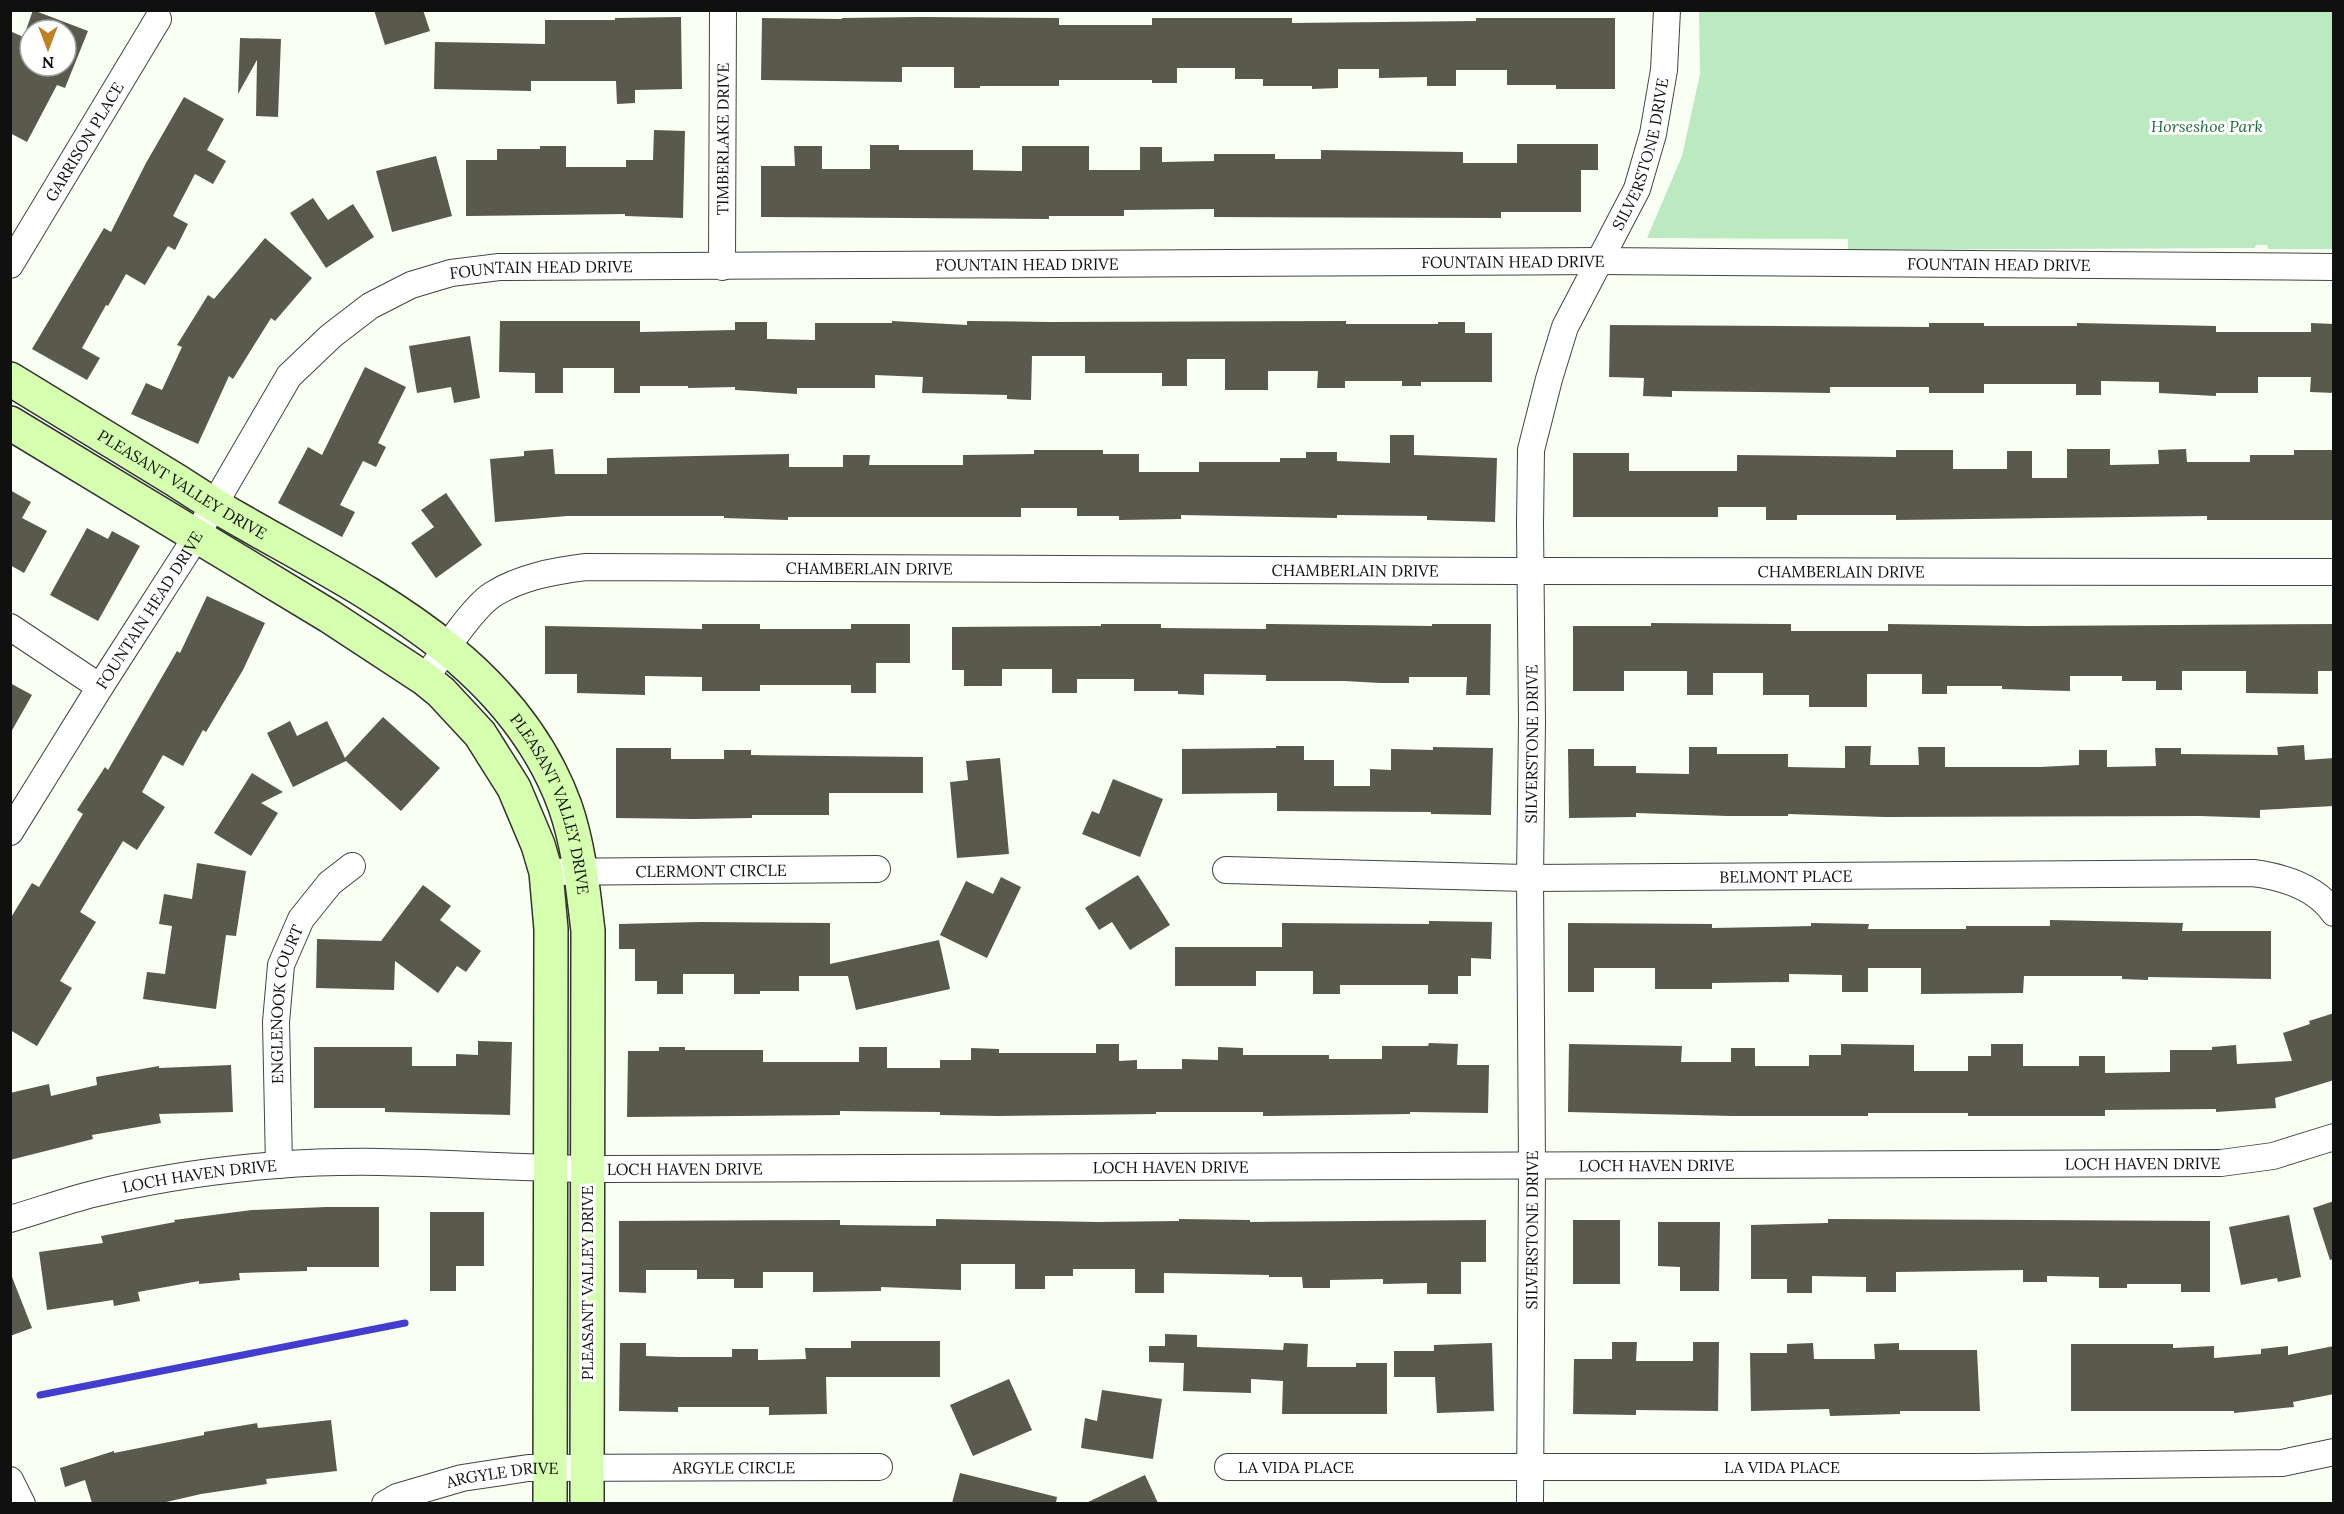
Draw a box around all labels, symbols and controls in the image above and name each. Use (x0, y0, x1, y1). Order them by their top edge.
north arrow (18, 18, 78, 78)
text: N (42, 53, 54, 73)
street label: TIMBERLAKE DRIVE (712, 63, 733, 215)
street label: SILVERSTONE DRIVE (1607, 76, 1672, 233)
street label: GARRISON PLACE (41, 78, 128, 205)
park label: Horseshoe Park (2151, 116, 2263, 136)
street label: FOUNTAIN HEAD DRIVE (1421, 251, 1605, 272)
street label: FOUNTAIN HEAD DRIVE (935, 254, 1119, 275)
street label: FOUNTAIN HEAD DRIVE (1907, 254, 2091, 275)
street label: FOUNTAIN HEAD DRIVE (448, 256, 633, 283)
street label: PLEASANT VALLEY DRIVE (94, 425, 271, 543)
street label: FOUNTAIN HEAD DRIVE (91, 527, 207, 693)
street label: CHAMBERLAIN DRIVE (786, 558, 953, 579)
street label: CHAMBERLAIN DRIVE (1272, 560, 1439, 581)
street label: CHAMBERLAIN DRIVE (1758, 561, 1925, 582)
street label: SILVERSTONE DRIVE (1521, 664, 1542, 824)
street label: PLEASANT VALLEY DRIVE (506, 709, 594, 896)
street label: CLERMONT CIRCLE (635, 860, 787, 881)
street label: BELMONT PLACE (1719, 866, 1853, 887)
street label: ENGLENOOK COURT (266, 922, 307, 1084)
street label: SILVERSTONE DRIVE (1521, 1150, 1542, 1310)
street label: LOCH HAVEN DRIVE (2065, 1153, 2221, 1174)
street label: LOCH HAVEN DRIVE (120, 1155, 278, 1197)
street label: LOCH HAVEN DRIVE (1579, 1155, 1735, 1175)
street label: LOCH HAVEN DRIVE (1093, 1157, 1249, 1177)
street label: LOCH HAVEN DRIVE (607, 1158, 763, 1179)
street label: PLEASANT VALLEY DRIVE (577, 1186, 597, 1380)
street label: ARGYLE DRIVE (443, 1457, 558, 1492)
street label: ARGYLE CIRCLE (671, 1457, 795, 1478)
street label: LA VIDA PLACE (1238, 1457, 1354, 1477)
street label: LA VIDA PLACE (1724, 1457, 1840, 1477)

